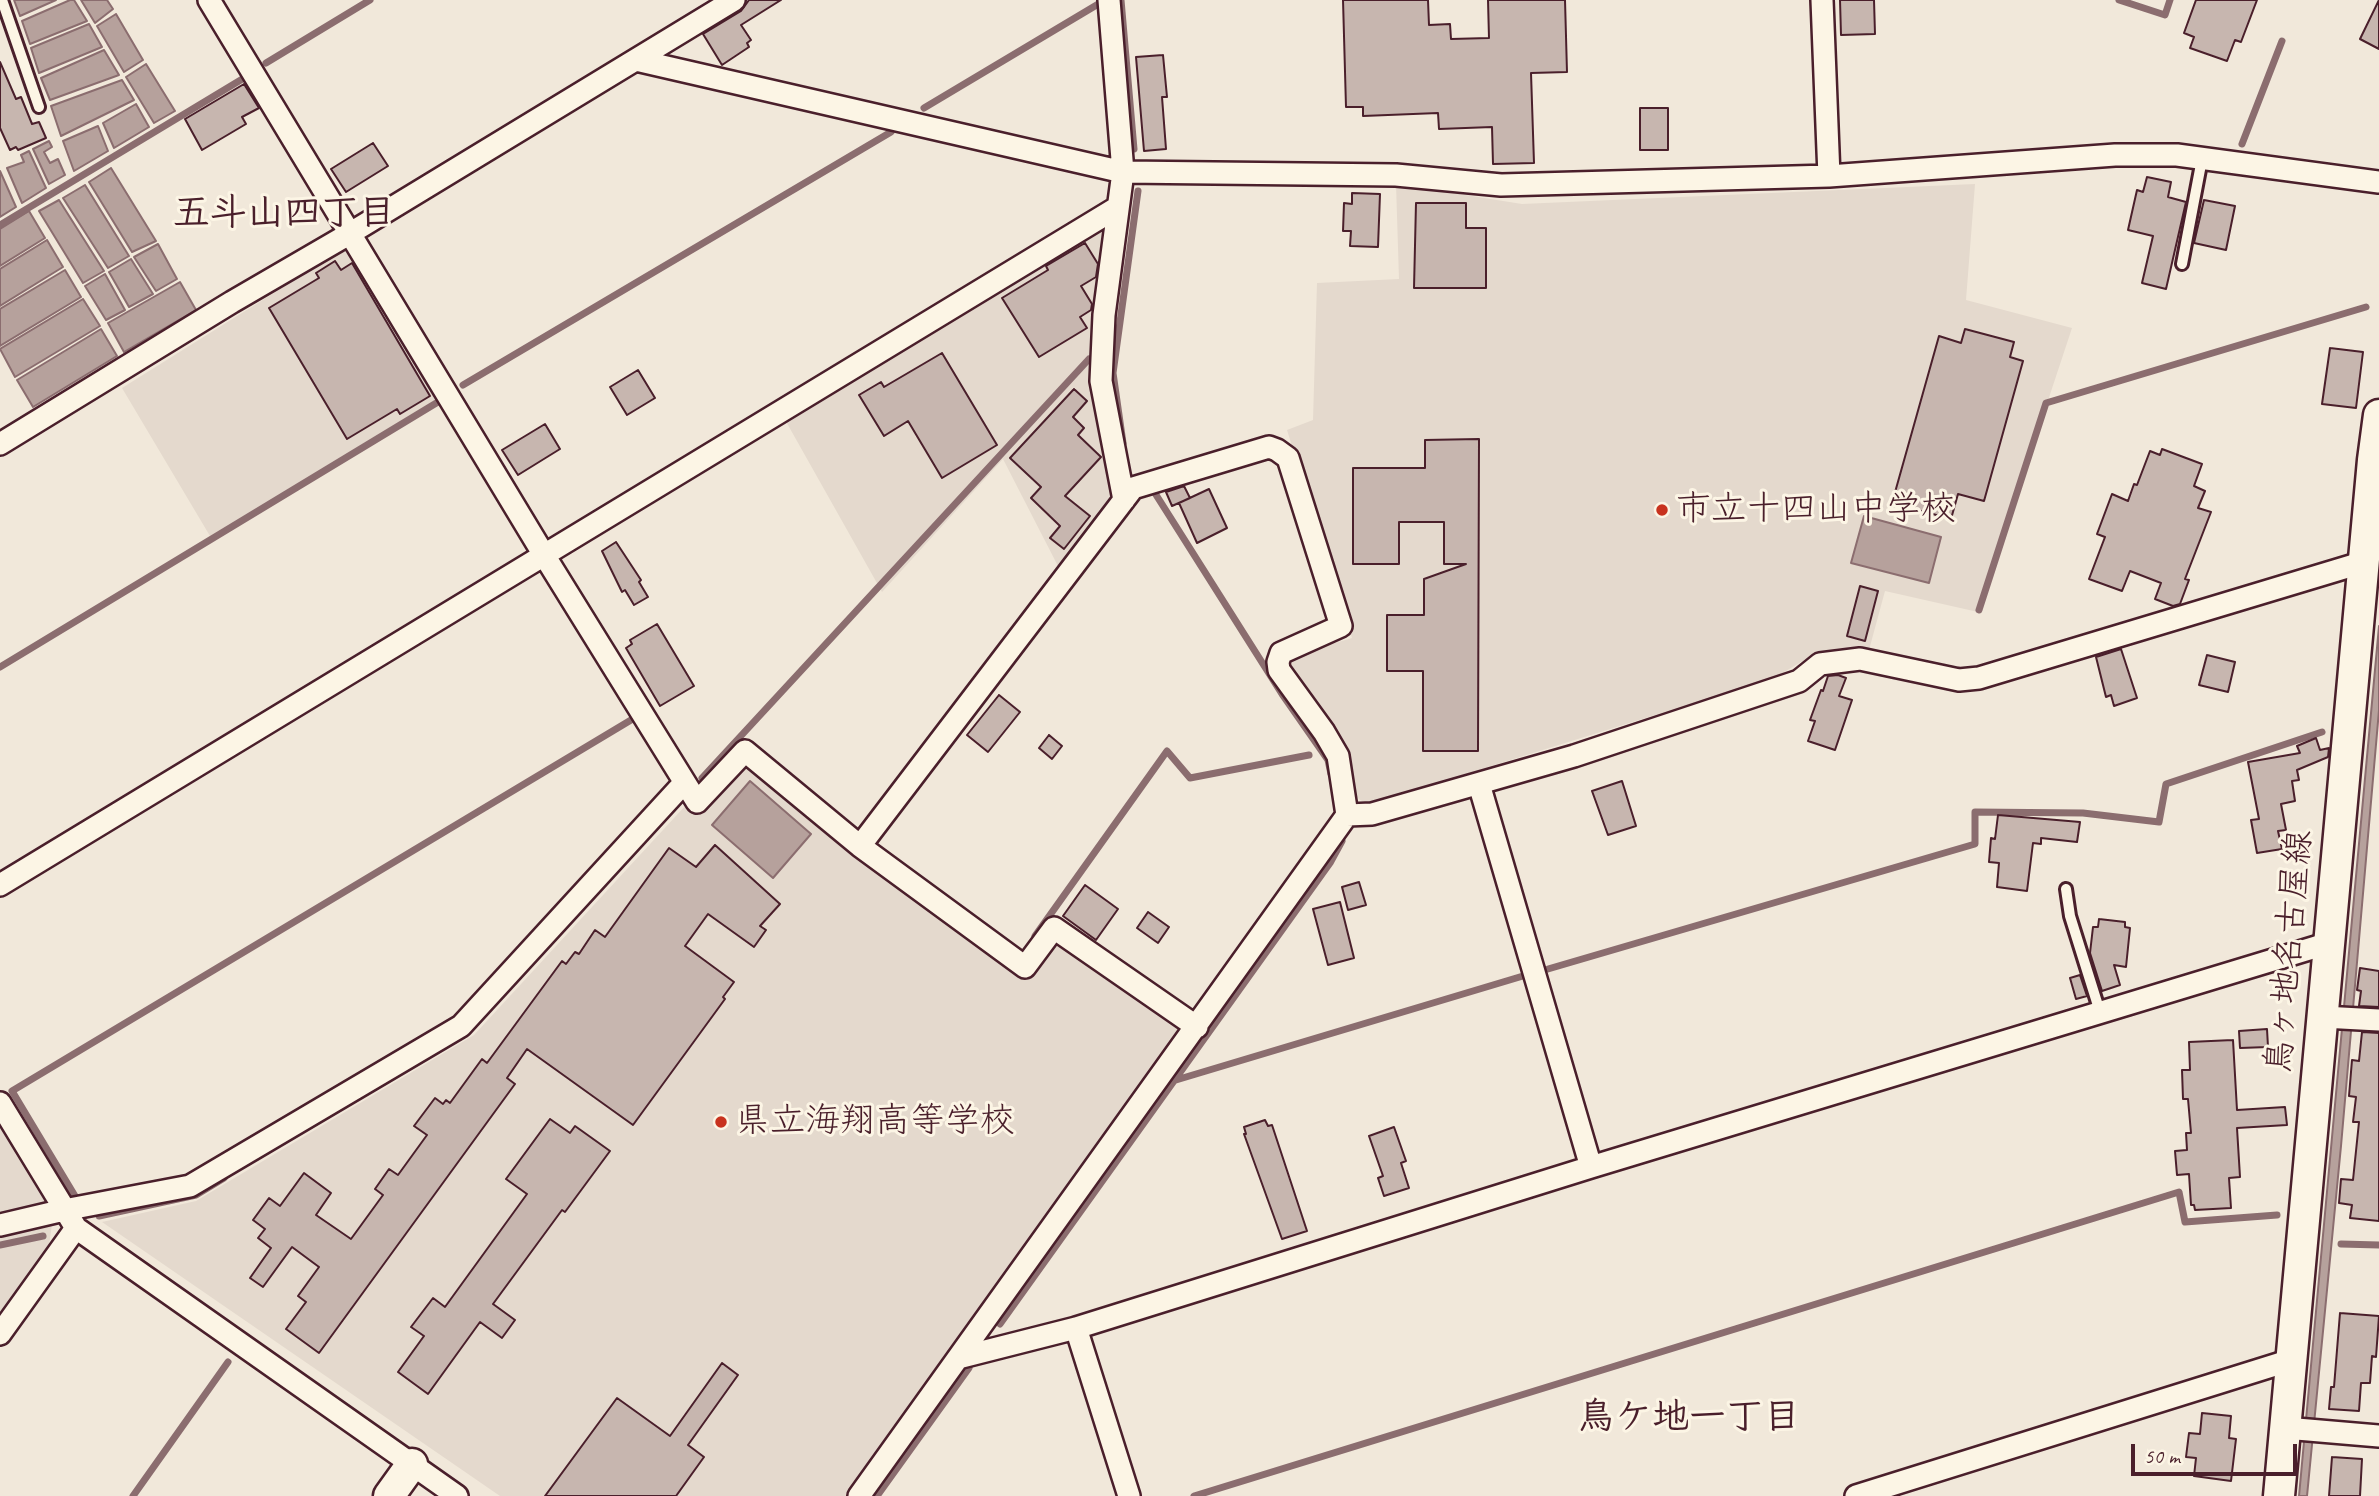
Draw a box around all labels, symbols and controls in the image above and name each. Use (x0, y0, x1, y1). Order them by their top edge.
district label: 五斗山四丁目 (173, 192, 395, 236)
place label: 市立十四山中学校 (1676, 489, 1956, 531)
marker: 市立十四山中学校 (1654, 502, 1670, 518)
street label: 鳥ヶ地名古屋線 (2258, 828, 2322, 1076)
place label: 県立海翔高等学校 (735, 1101, 1015, 1143)
marker: 県立海翔高等学校 (713, 1114, 729, 1130)
district label: 鳥ケ地一丁目 (1578, 1396, 1800, 1440)
scale bar (2134, 1430, 2300, 1474)
text: 50 m (2144, 1443, 2180, 1469)

